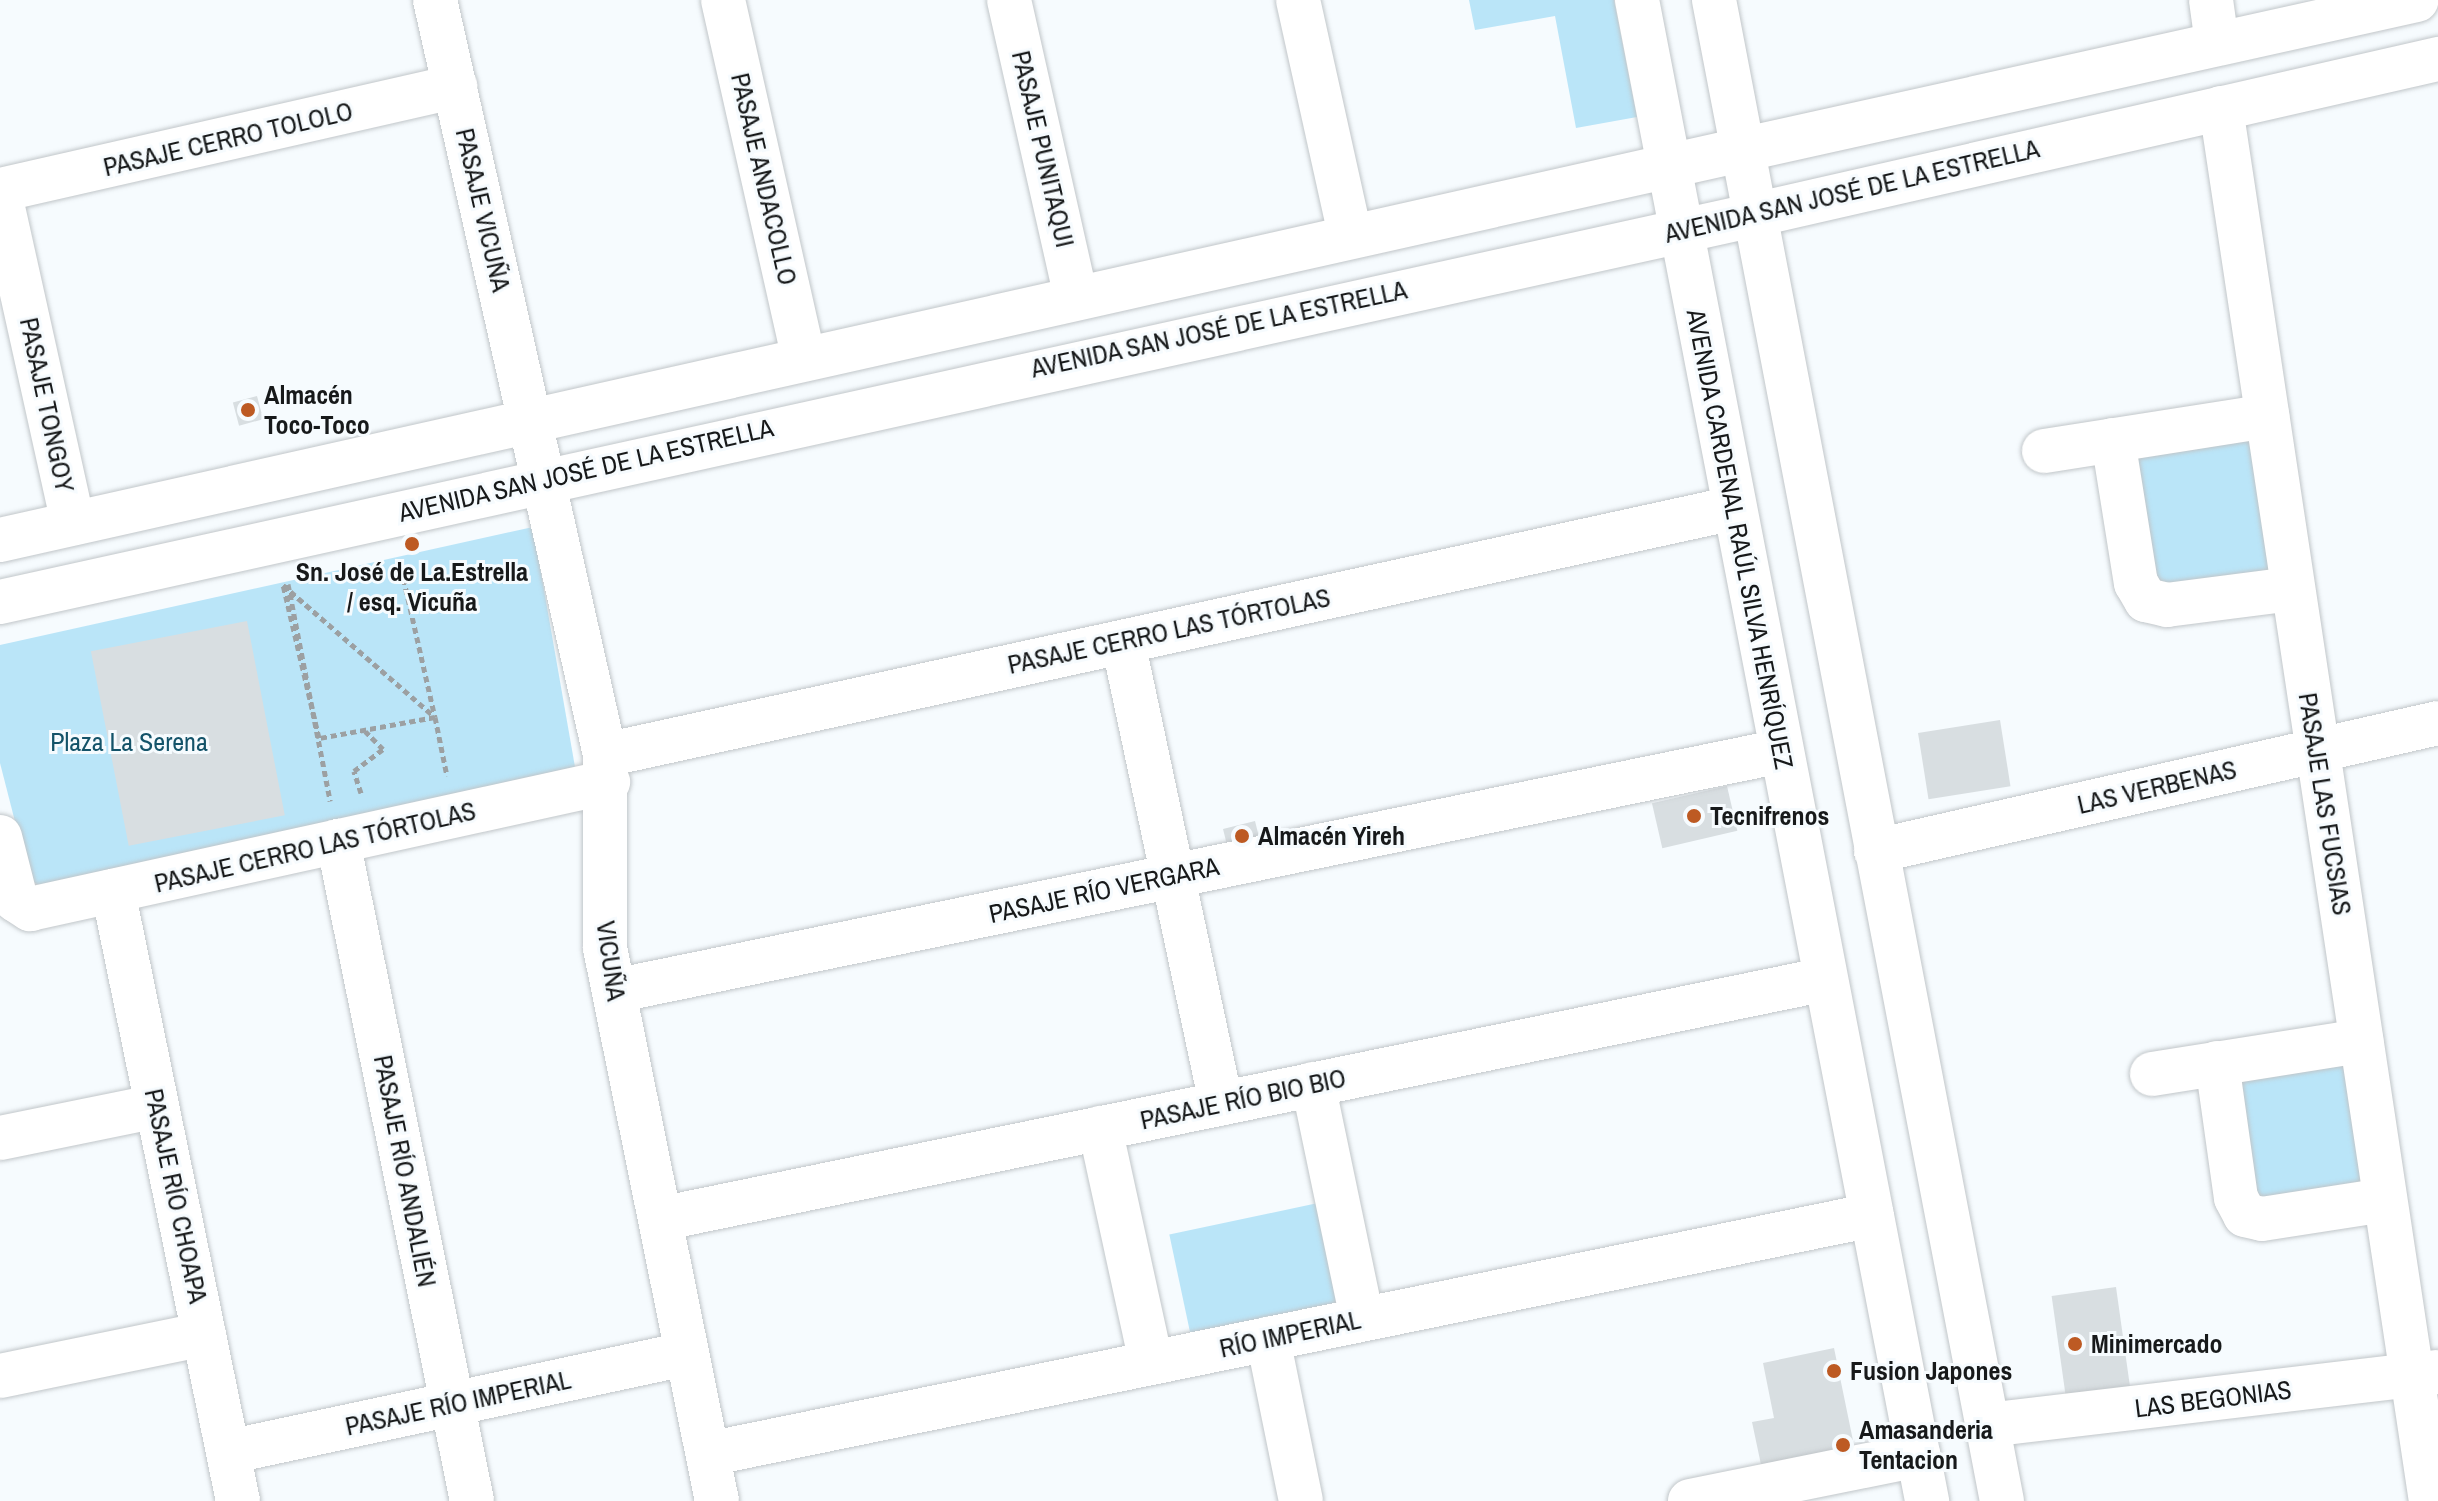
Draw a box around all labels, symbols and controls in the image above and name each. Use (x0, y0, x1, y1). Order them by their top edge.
street label: PASAJE PUNITAQUI (1005, 48, 1081, 250)
street label: PASAJE ANDACOLLO (724, 69, 804, 289)
street label: PASAJE CERRO TOLOLO (100, 95, 356, 183)
street label: PASAJE VICUÑA (449, 125, 517, 295)
street label: AVENIDA SAN JOSÉ DE LA ESTRELLA (1660, 132, 2044, 250)
street label: AVENIDA SAN JOSÉ DE LA ESTRELLA (1027, 274, 1411, 384)
street label: AVENIDA CARDENAL RAÚL SILVA HENRÍQUEZ (1680, 305, 1800, 773)
street label: PASAJE TONGOY (13, 315, 81, 495)
place label: Almacén Toco-Toco (264, 379, 370, 440)
marker: Almacén Toco-Toco (239, 401, 257, 419)
street label: AVENIDA SAN JOSÉ DE LA ESTRELLA (394, 411, 778, 529)
marker: Sn. José de La.Estrella / esq. Vicuña (403, 535, 421, 553)
place label: Sn. José de La.Estrella / esq. Vicuña (296, 556, 528, 618)
street label: PASAJE CERRO LAS TÓRTOLAS (1005, 582, 1333, 680)
street label: PASAJE LAS FUCSIAS (2292, 691, 2358, 917)
park label: Plaza La Serena (50, 726, 208, 758)
street label: LAS VERBENAS (2074, 754, 2240, 820)
street label: PASAJE CERRO LAS TÓRTOLAS (151, 795, 479, 899)
place label: Tecnifrenos (1710, 800, 1829, 832)
marker: Tecnifrenos (1685, 807, 1703, 825)
place label: Almacén Yireh (1258, 820, 1405, 852)
marker: Almacén Yireh (1233, 827, 1251, 845)
street label: PASAJE RÍO VERGARA (986, 850, 1222, 930)
street label: VICUÑA (590, 919, 632, 1003)
street label: PASAJE RÍO ANDALIÉN (367, 1052, 443, 1290)
street label: PASAJE RÍO BIO BIO (1137, 1062, 1349, 1136)
street label: PASAJE RÍO CHOAPA (138, 1086, 214, 1306)
street label: RÍO IMPERIAL (1217, 1304, 1363, 1364)
place label: Minimercado (2091, 1328, 2223, 1360)
marker: Minimercado (2066, 1335, 2084, 1353)
place label: Fusion Japones (1850, 1355, 2012, 1387)
marker: Fusion Japones (1825, 1362, 1843, 1380)
street label: PASAJE RÍO IMPERIAL (343, 1364, 573, 1442)
street label: LAS BEGONIAS (2133, 1374, 2293, 1424)
place label: Amasanderia Tentacion (1859, 1414, 1993, 1476)
marker: Amasanderia Tentacion (1834, 1436, 1852, 1454)

